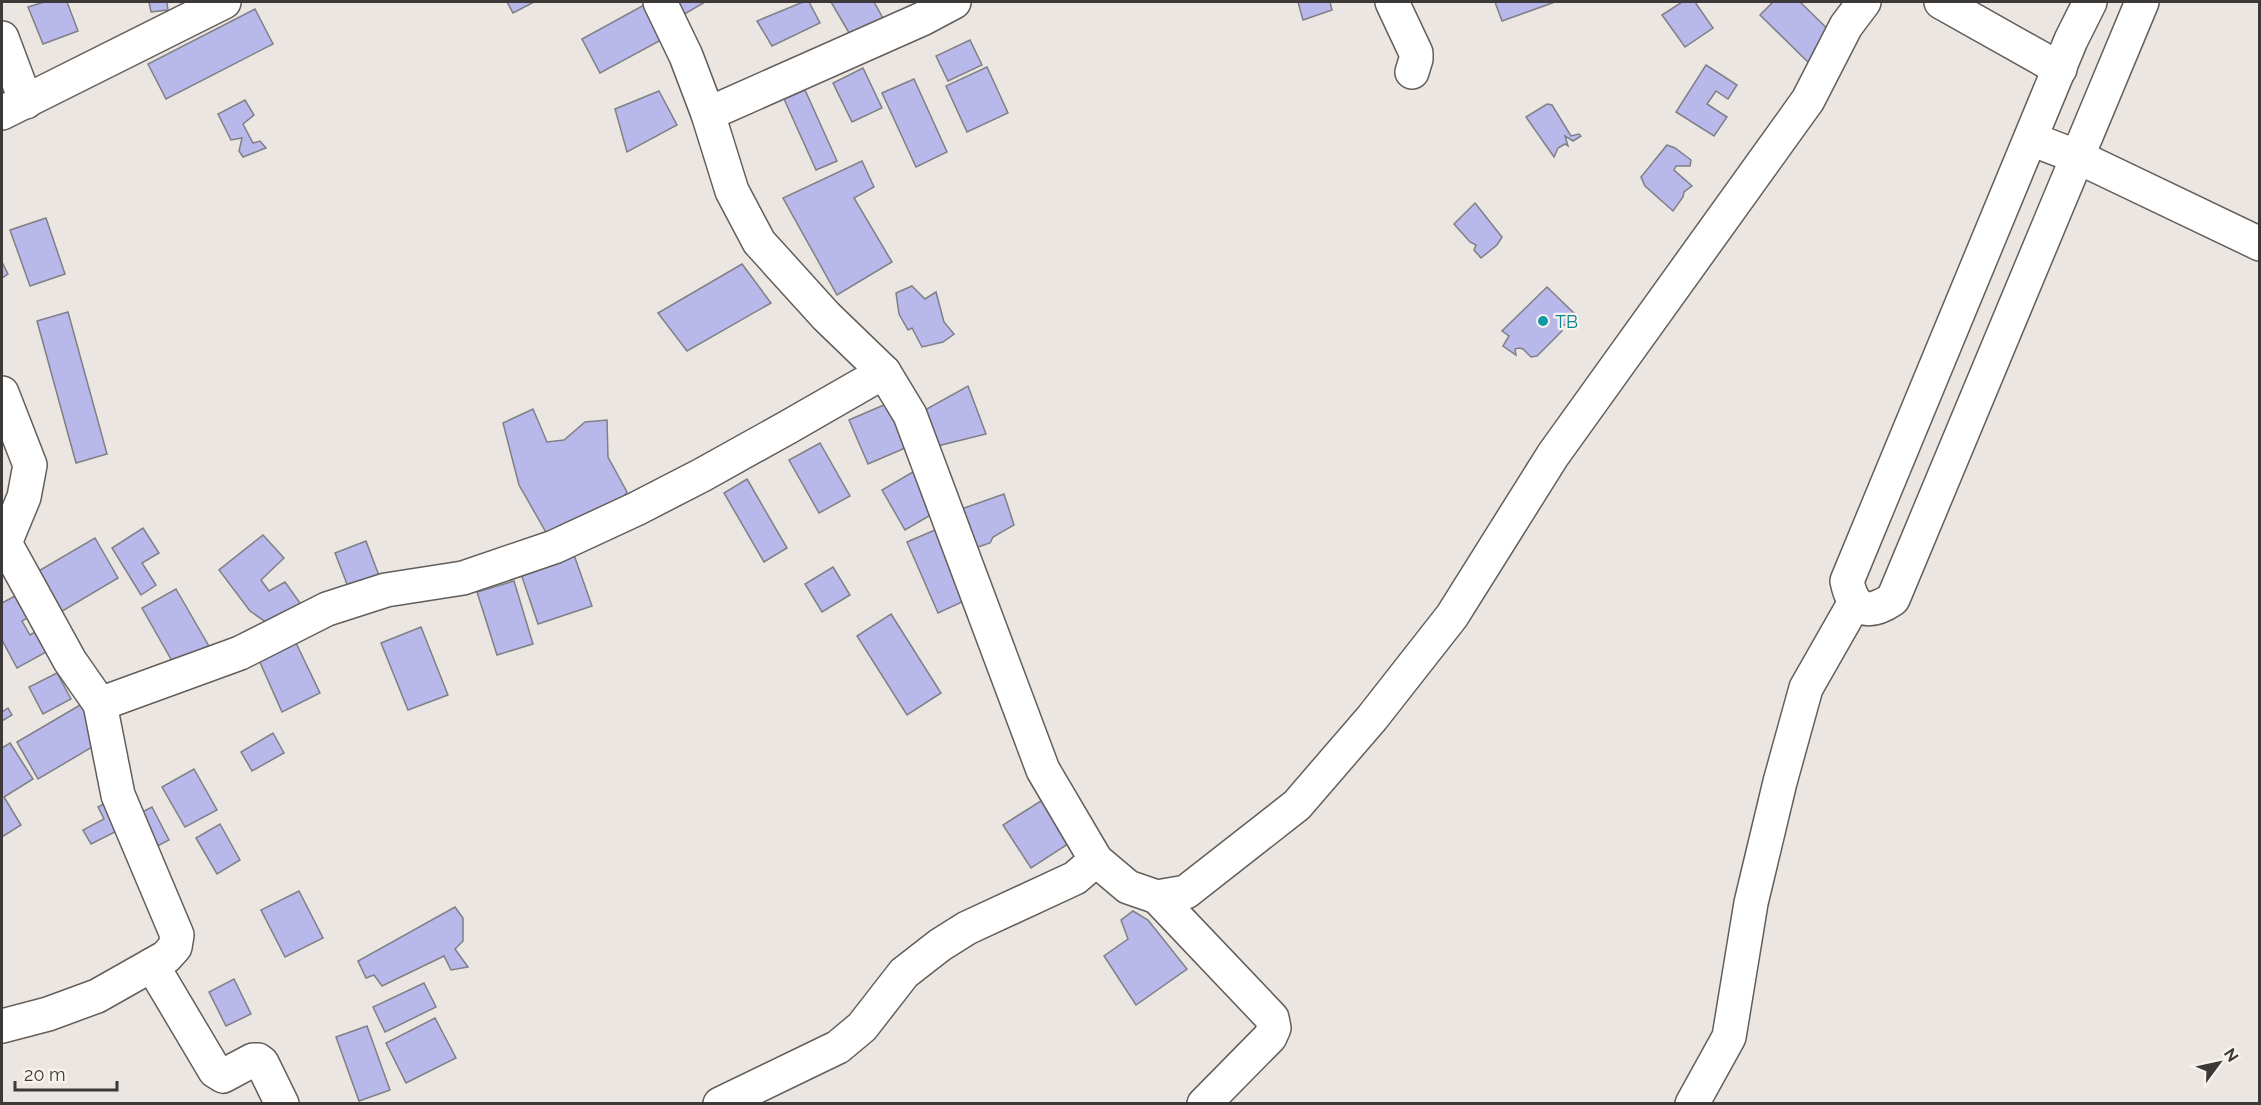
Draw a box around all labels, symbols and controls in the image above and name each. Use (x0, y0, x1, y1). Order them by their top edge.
place label: TB (1555, 311, 1578, 332)
marker: TB (1536, 314, 1550, 328)
north arrow (2189, 1033, 2249, 1093)
text: N (2220, 1045, 2242, 1065)
scale bar (15, 1054, 117, 1092)
text: 20 m (24, 1064, 66, 1085)

